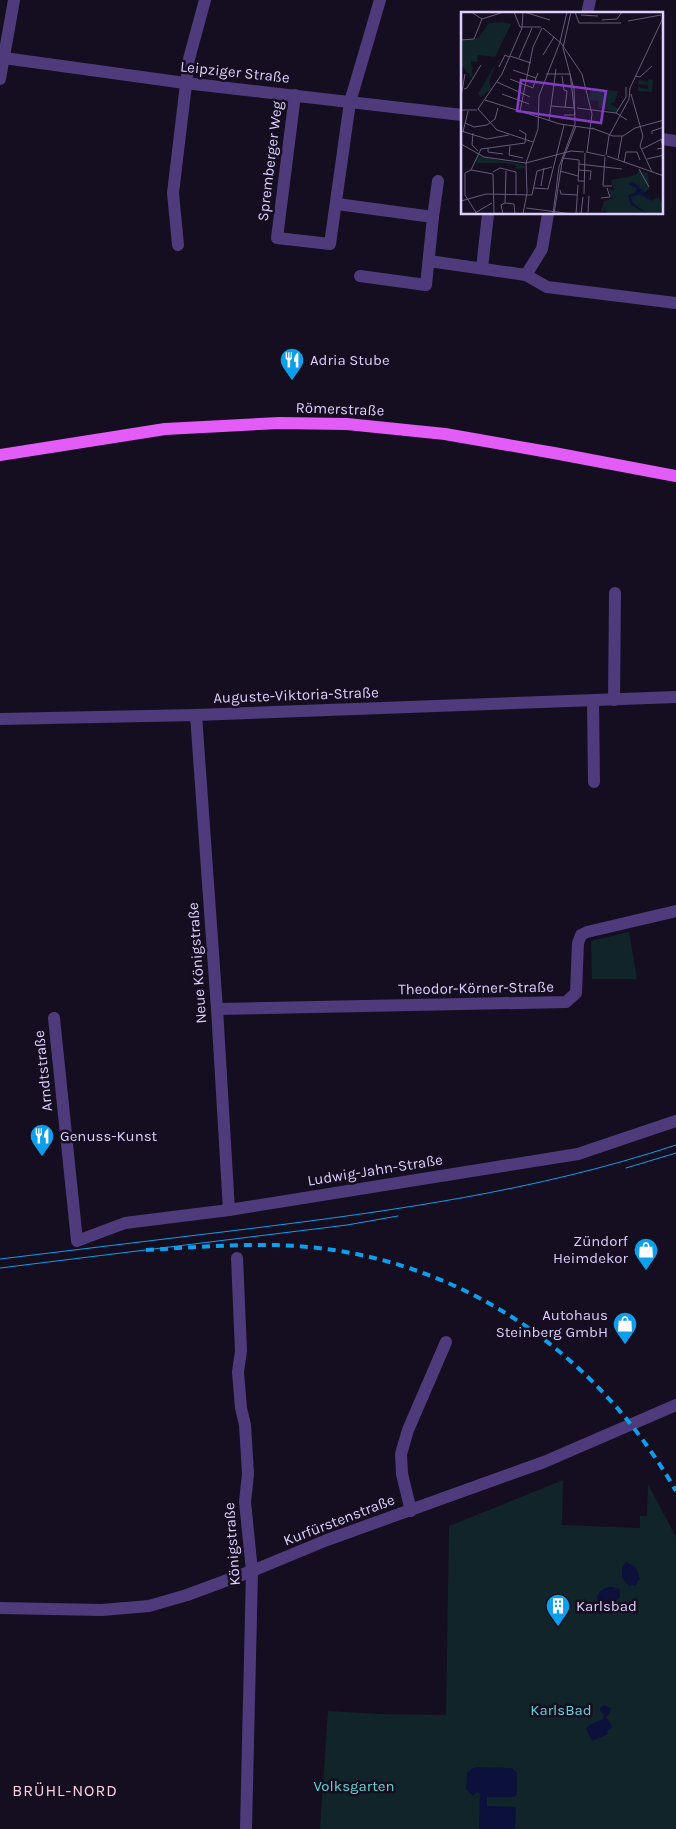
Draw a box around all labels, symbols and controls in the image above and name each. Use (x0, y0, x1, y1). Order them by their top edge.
inset map (461, 12, 664, 215)
street label: Leipziger Straße (179, 57, 291, 87)
street label: Spremberger Weg (254, 99, 286, 222)
restaurant icon: Adria Stube (279, 347, 305, 381)
place label: Adria Stube (310, 351, 390, 369)
street label: Römerstraße (295, 398, 385, 420)
street label: Auguste-Viktoria-Straße (213, 683, 379, 707)
street label: Neue Königstraße (184, 902, 210, 1024)
street label: Theodor-Körner-Straße (398, 978, 554, 998)
street label: Arndtstraße (30, 1029, 56, 1113)
restaurant icon: Genuss-Kunst (29, 1123, 55, 1157)
place label: Genuss-Kunst (60, 1127, 158, 1145)
street label: Ludwig-Jahn-Straße (306, 1150, 444, 1190)
place label: Zündorf Heimdekor (553, 1232, 629, 1267)
shop icon: Zündorf Heimdekor (633, 1237, 659, 1271)
place label: Autohaus Steinberg GmbH (496, 1306, 608, 1341)
shop icon: Autohaus Steinberg GmbH (612, 1311, 638, 1345)
street label: Kurfürstenstraße (281, 1491, 397, 1549)
street label: Königstraße (220, 1502, 244, 1586)
building icon: Karlsbad (545, 1593, 571, 1627)
place label: Karlsbad (576, 1597, 637, 1615)
park label: KarlsBad (530, 1701, 592, 1719)
park label: Volksgarten (313, 1777, 395, 1795)
district label: BRÜHL-NORD (12, 1781, 118, 1800)

